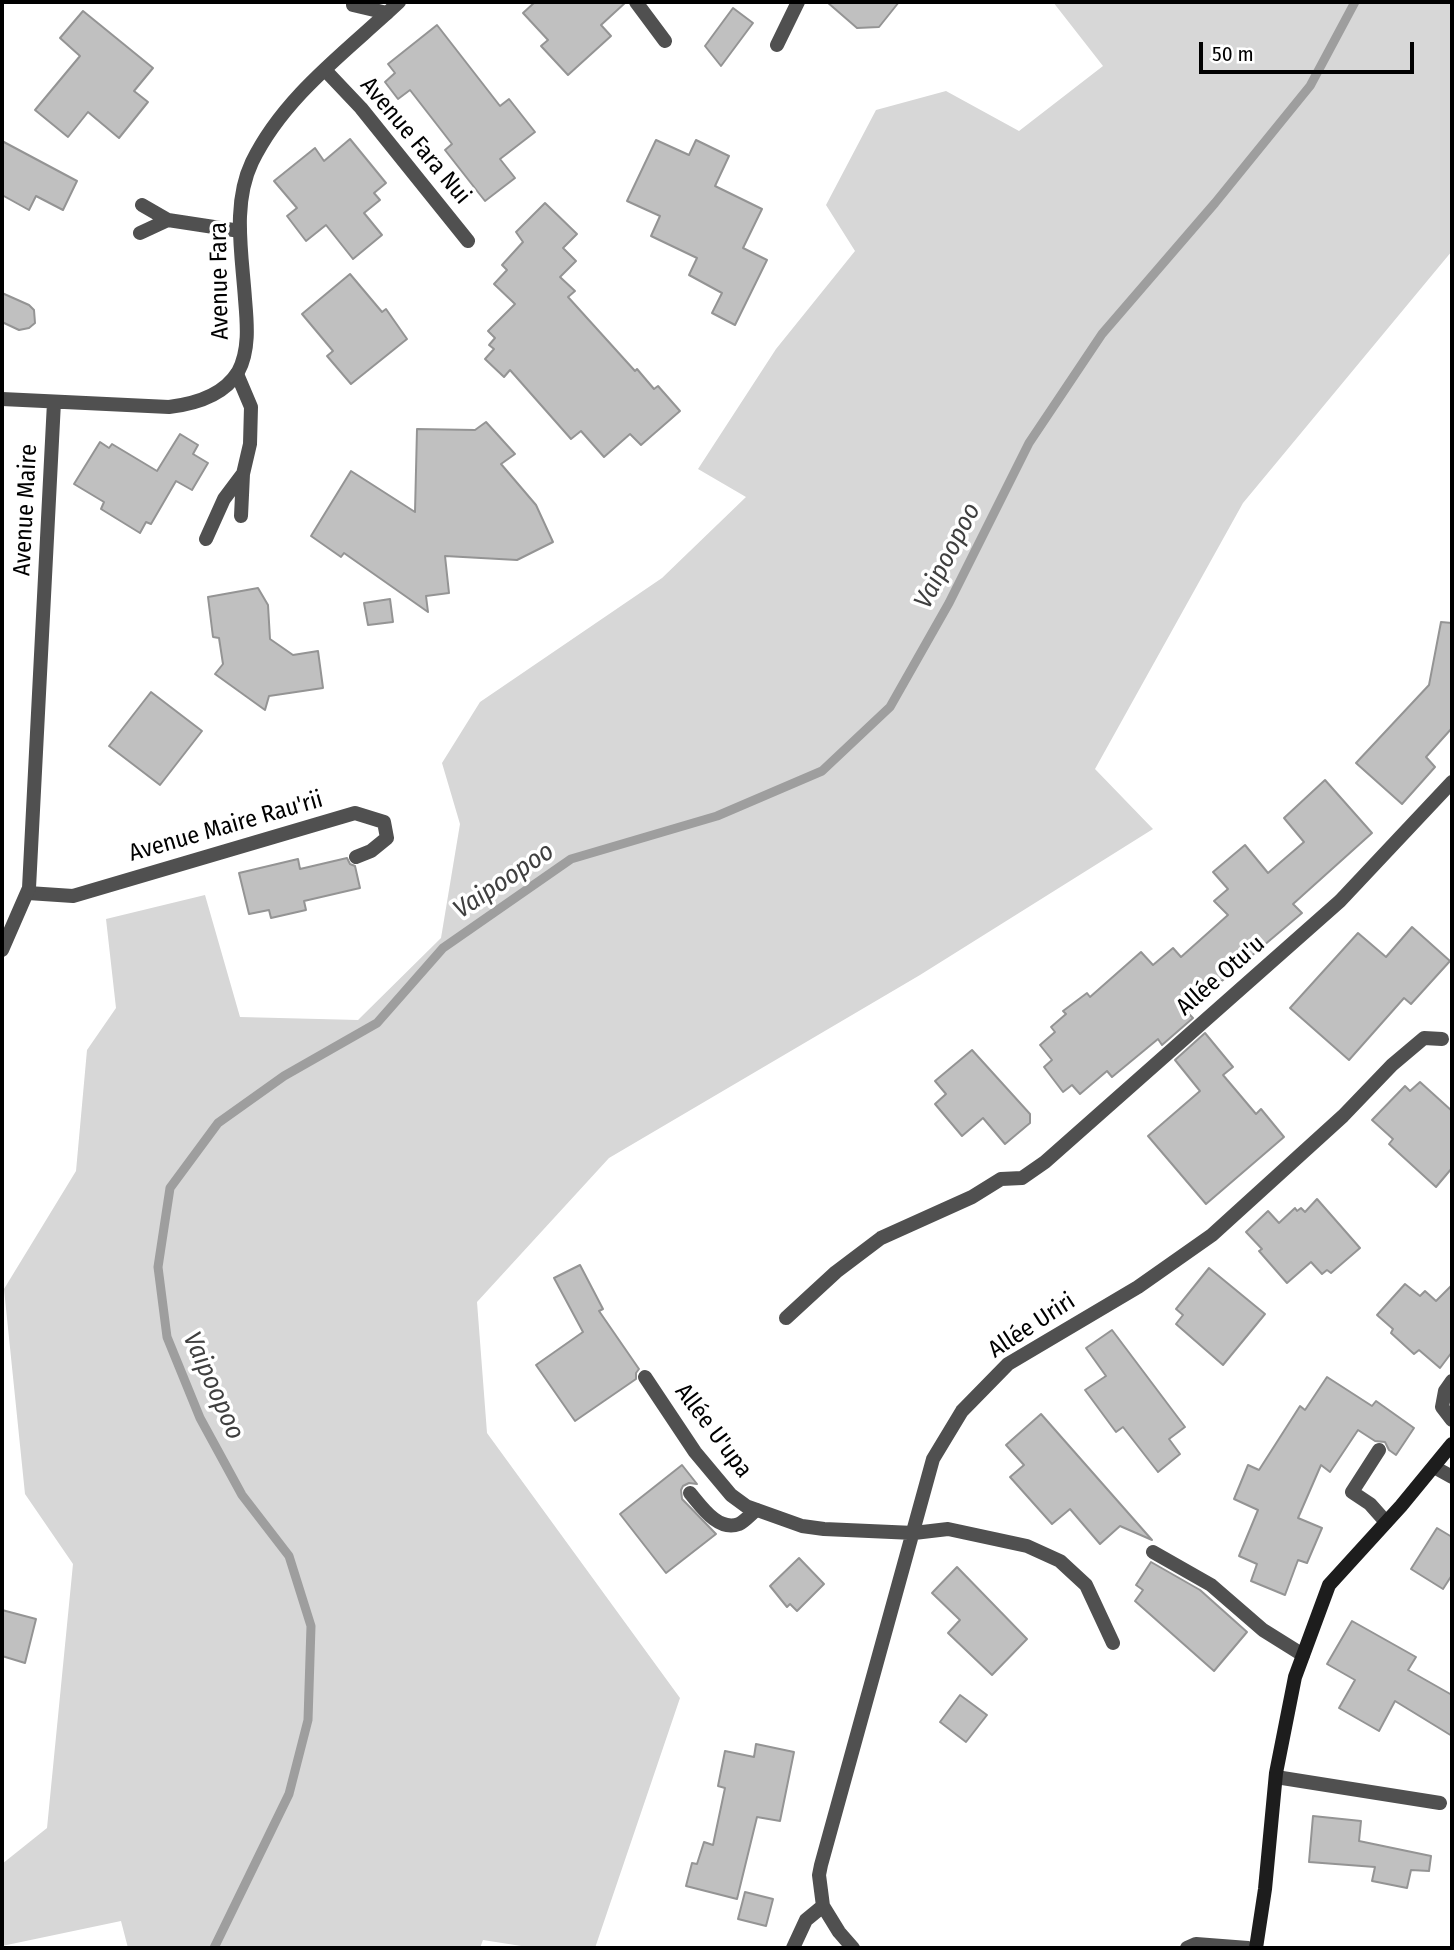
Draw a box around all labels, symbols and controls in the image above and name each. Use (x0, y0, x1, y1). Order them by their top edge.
scale bar (1202, 28, 1417, 72)
text: 50 m (1212, 41, 1254, 67)
street label: Avenue Fara Nui (354, 72, 476, 210)
street label: Avenue Fara (205, 222, 235, 340)
street label: Avenue Maire (8, 443, 44, 577)
water label: Vaipoopoo (908, 498, 988, 614)
street label: Avenue Maire Rau'rii (126, 786, 326, 868)
water label: Vaipoopoo (448, 836, 560, 926)
street label: Allée Otu'u (1171, 930, 1271, 1022)
street label: Allée Uriri (983, 1287, 1081, 1365)
water label: Vaipoopoo (175, 1327, 251, 1445)
street label: Allée U'upa (668, 1378, 758, 1484)

